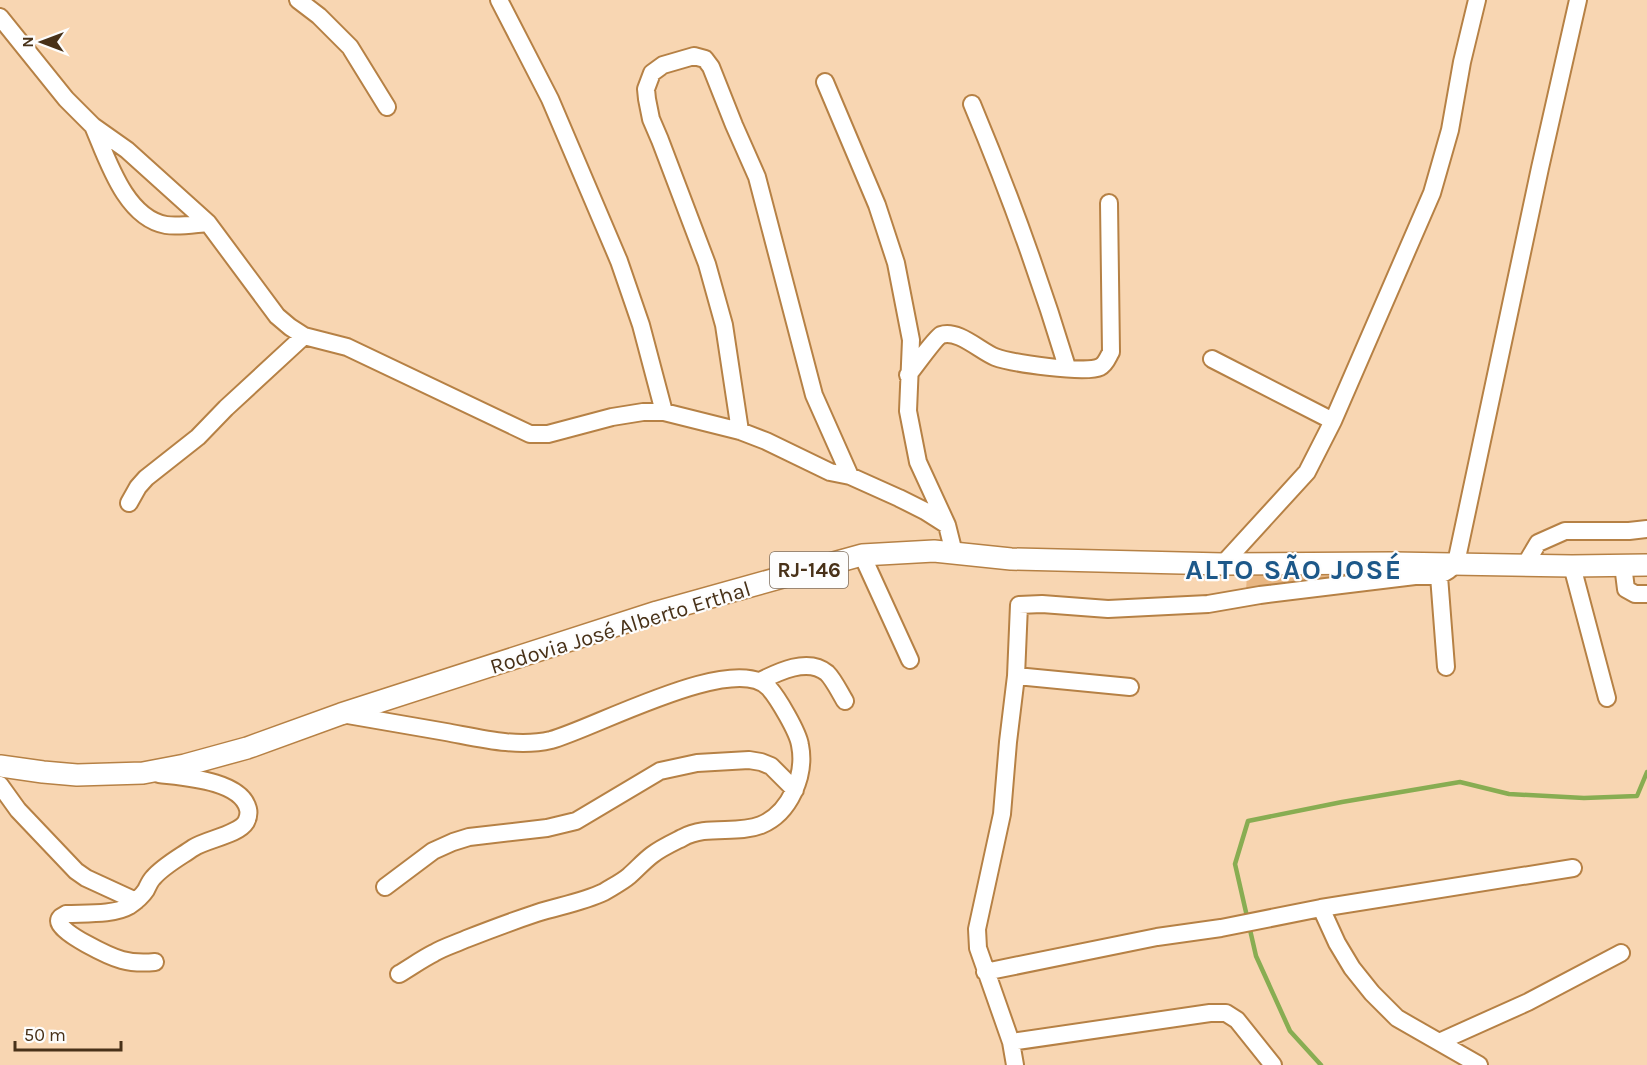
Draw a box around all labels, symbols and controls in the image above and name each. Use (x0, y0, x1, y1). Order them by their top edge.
north arrow (12, 12, 72, 72)
text: N (18, 36, 37, 48)
road number: RJ-146 (770, 552, 848, 588)
district label: ALTO SÃO JOSÉ (1185, 552, 1403, 586)
street label: Rodovia José Alberto Erthal (487, 576, 754, 680)
scale bar (15, 1014, 122, 1052)
text: 50 m (24, 1024, 66, 1046)

